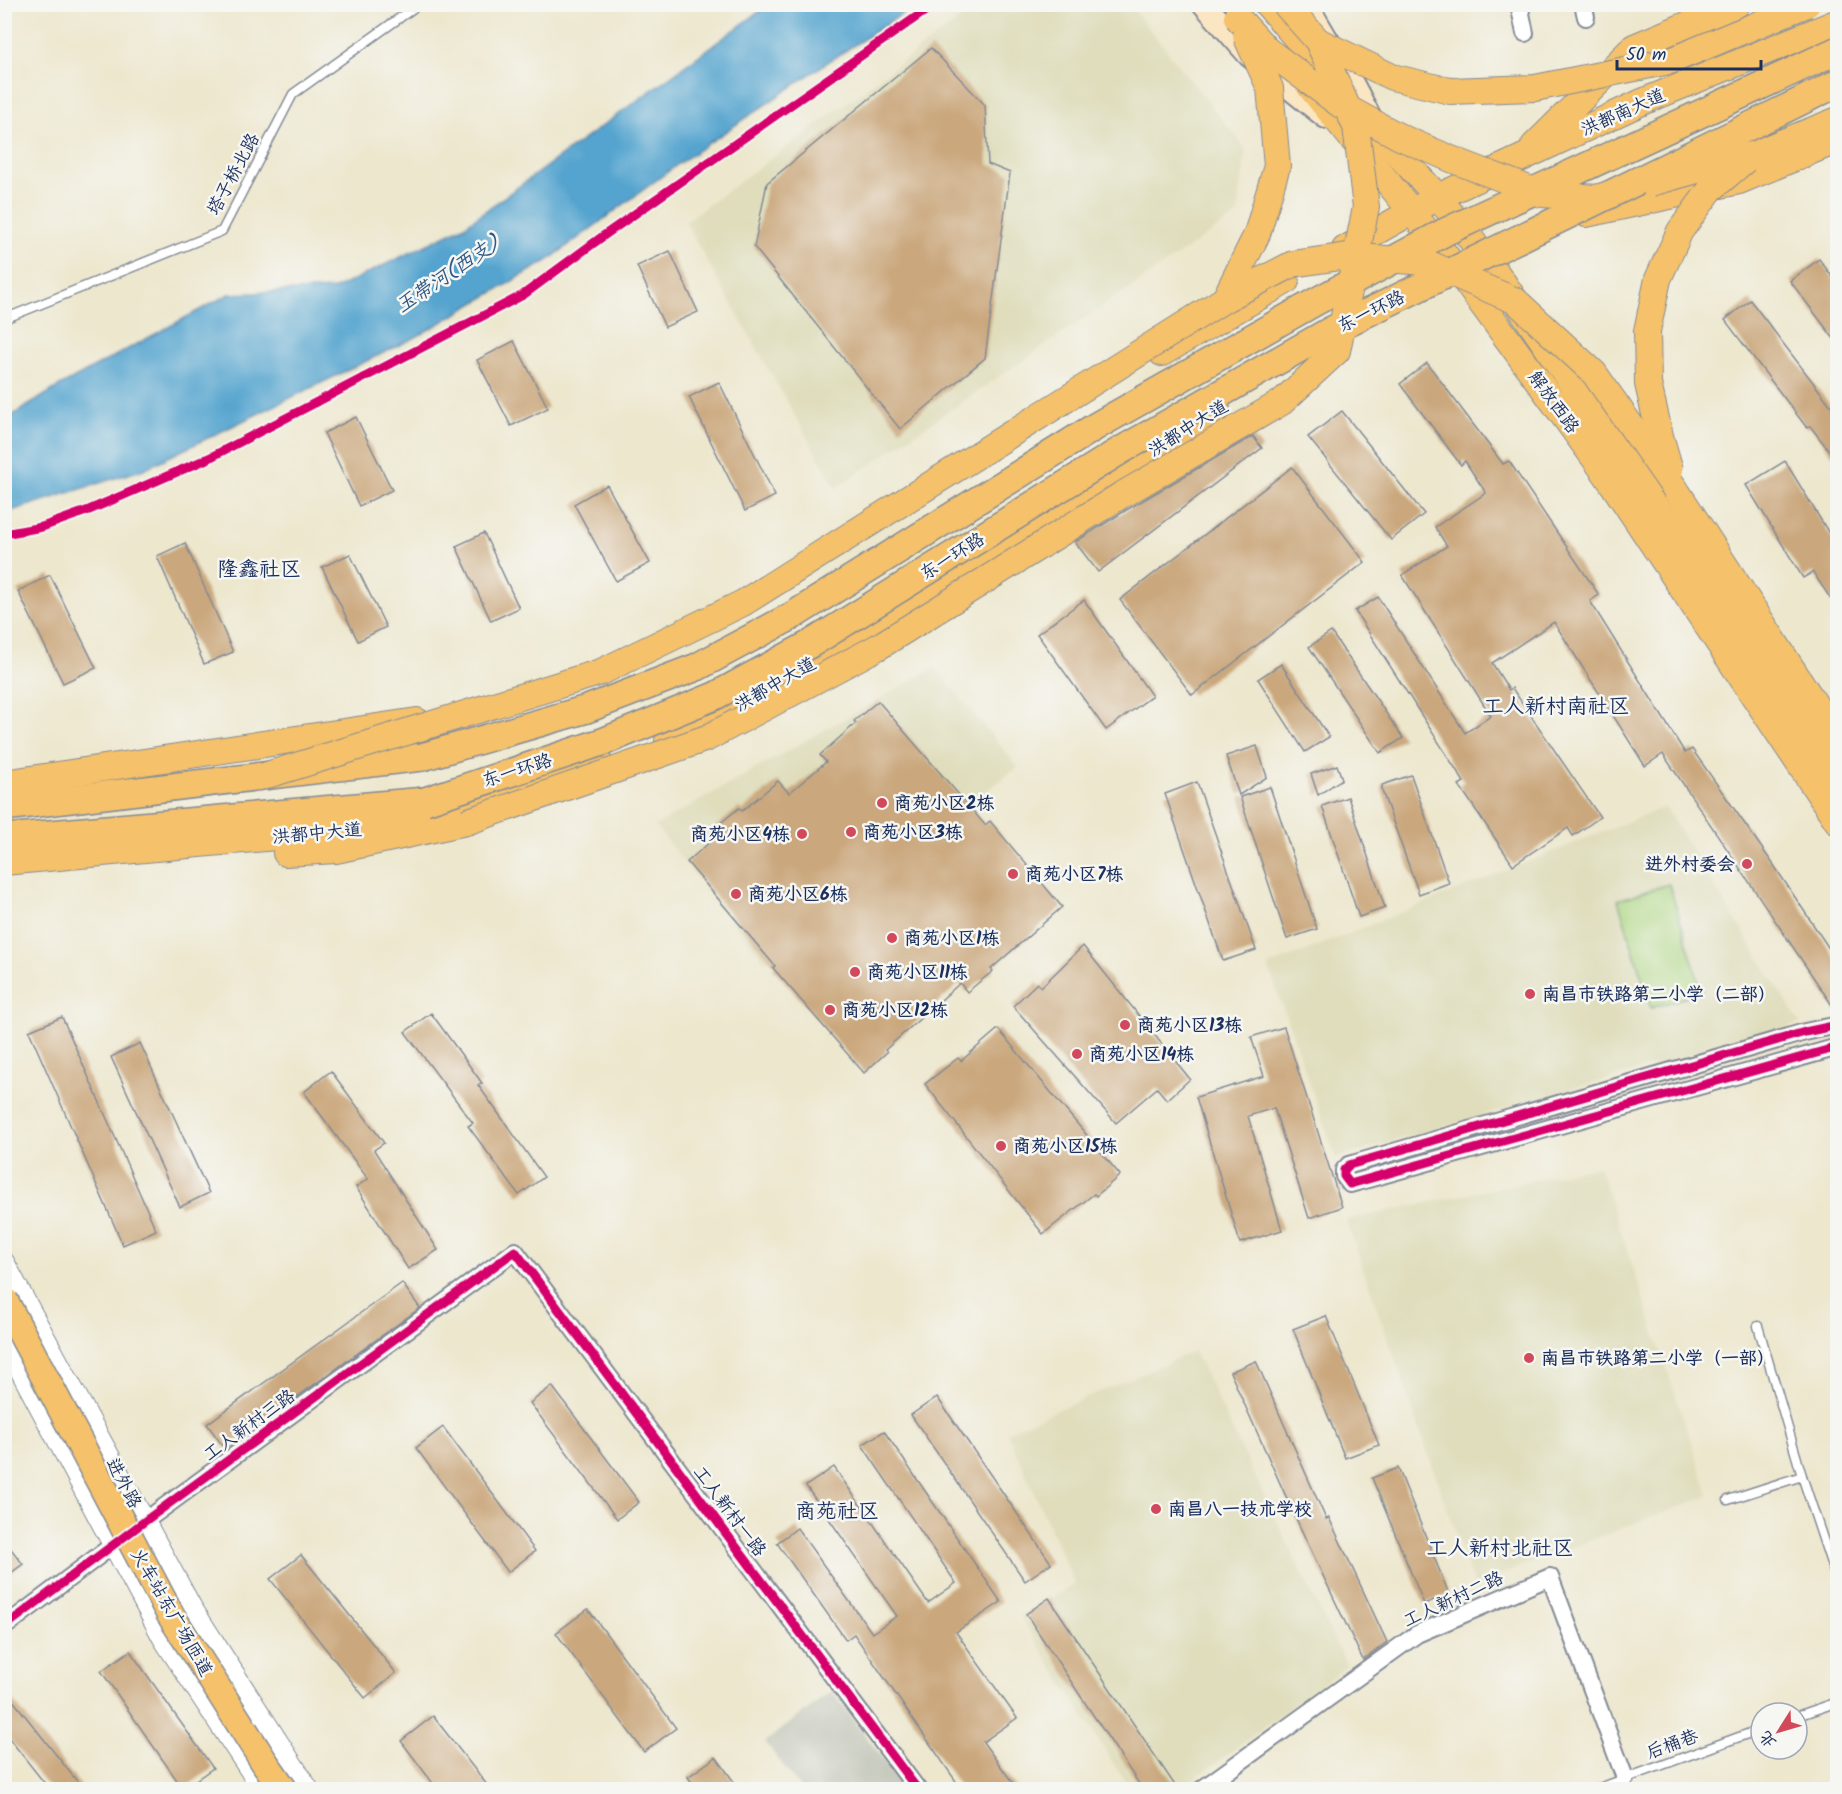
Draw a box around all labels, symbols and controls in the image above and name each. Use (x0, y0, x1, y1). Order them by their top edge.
scale bar (1617, 33, 1761, 71)
text: 50 m (1626, 41, 1666, 70)
street label: 洪都南大道 (1577, 82, 1671, 145)
street label: 塔子桥北路 (200, 128, 268, 221)
water label: 玉带河(西支) (390, 228, 508, 322)
street label: 东一环路 (1333, 284, 1410, 341)
street label: 解放西路 (1520, 365, 1586, 441)
street label: 洪都中大道 (1143, 393, 1235, 465)
street label: 东一环路 (915, 526, 991, 589)
district label: 隆鑫社区 (217, 554, 301, 587)
street label: 洪都中大道 (730, 650, 822, 720)
district label: 工人新村南社区 (1483, 691, 1630, 724)
street label: 东一环路 (479, 747, 556, 796)
place label: 商苑小区2栋 (894, 790, 995, 819)
marker: 商苑小区2栋 (875, 796, 889, 810)
street label: 洪都中大道 (271, 816, 363, 853)
place label: 商苑小区3栋 (863, 819, 963, 848)
place label: 商苑小区4栋 (690, 821, 790, 850)
marker: 商苑小区3栋 (844, 825, 858, 839)
marker: 商苑小区4栋 (795, 827, 809, 841)
place label: 进外村委会 (1645, 851, 1735, 880)
marker: 进外村委会 (1740, 857, 1754, 871)
place label: 商苑小区7栋 (1025, 861, 1124, 890)
marker: 商苑小区7栋 (1006, 867, 1020, 881)
place label: 商苑小区6栋 (748, 881, 848, 910)
marker: 商苑小区6栋 (729, 887, 743, 901)
place label: 商苑小区1栋 (904, 925, 999, 954)
marker: 商苑小区1栋 (885, 931, 899, 945)
place label: 商苑小区11栋 (867, 959, 968, 988)
marker: 商苑小区11栋 (848, 965, 862, 979)
place label: 南昌市铁路第二小学（二部） (1542, 981, 1776, 1010)
marker: 南昌市铁路第二小学（二部） (1523, 987, 1537, 1001)
place label: 商苑小区12栋 (842, 997, 948, 1026)
marker: 商苑小区12栋 (823, 1003, 837, 1017)
place label: 商苑小区13栋 (1137, 1012, 1242, 1041)
marker: 商苑小区13栋 (1118, 1018, 1132, 1032)
place label: 商苑小区14栋 (1089, 1041, 1194, 1070)
marker: 商苑小区14栋 (1070, 1047, 1084, 1061)
place label: 商苑小区15栋 (1013, 1133, 1118, 1162)
marker: 商苑小区15栋 (994, 1139, 1008, 1153)
place label: 南昌市铁路第二小学（一部） (1541, 1345, 1775, 1374)
marker: 南昌市铁路第二小学（一部） (1522, 1351, 1536, 1365)
street label: 工人新村三路 (198, 1383, 302, 1470)
street label: 进外路 (97, 1453, 148, 1514)
street label: 工人新村一路 (685, 1460, 773, 1564)
district label: 商苑社区 (795, 1496, 879, 1529)
place label: 南昌八一技术学校 (1168, 1496, 1312, 1525)
marker: 南昌八一技术学校 (1149, 1502, 1163, 1516)
district label: 工人新村北社区 (1427, 1533, 1574, 1566)
street label: 火车站东广场匝道 (122, 1543, 219, 1682)
street label: 工人新村二路 (1399, 1564, 1509, 1636)
north arrow (1749, 1701, 1809, 1761)
street label: 后桶巷 (1642, 1723, 1703, 1768)
text: 北 (1753, 1725, 1783, 1753)

